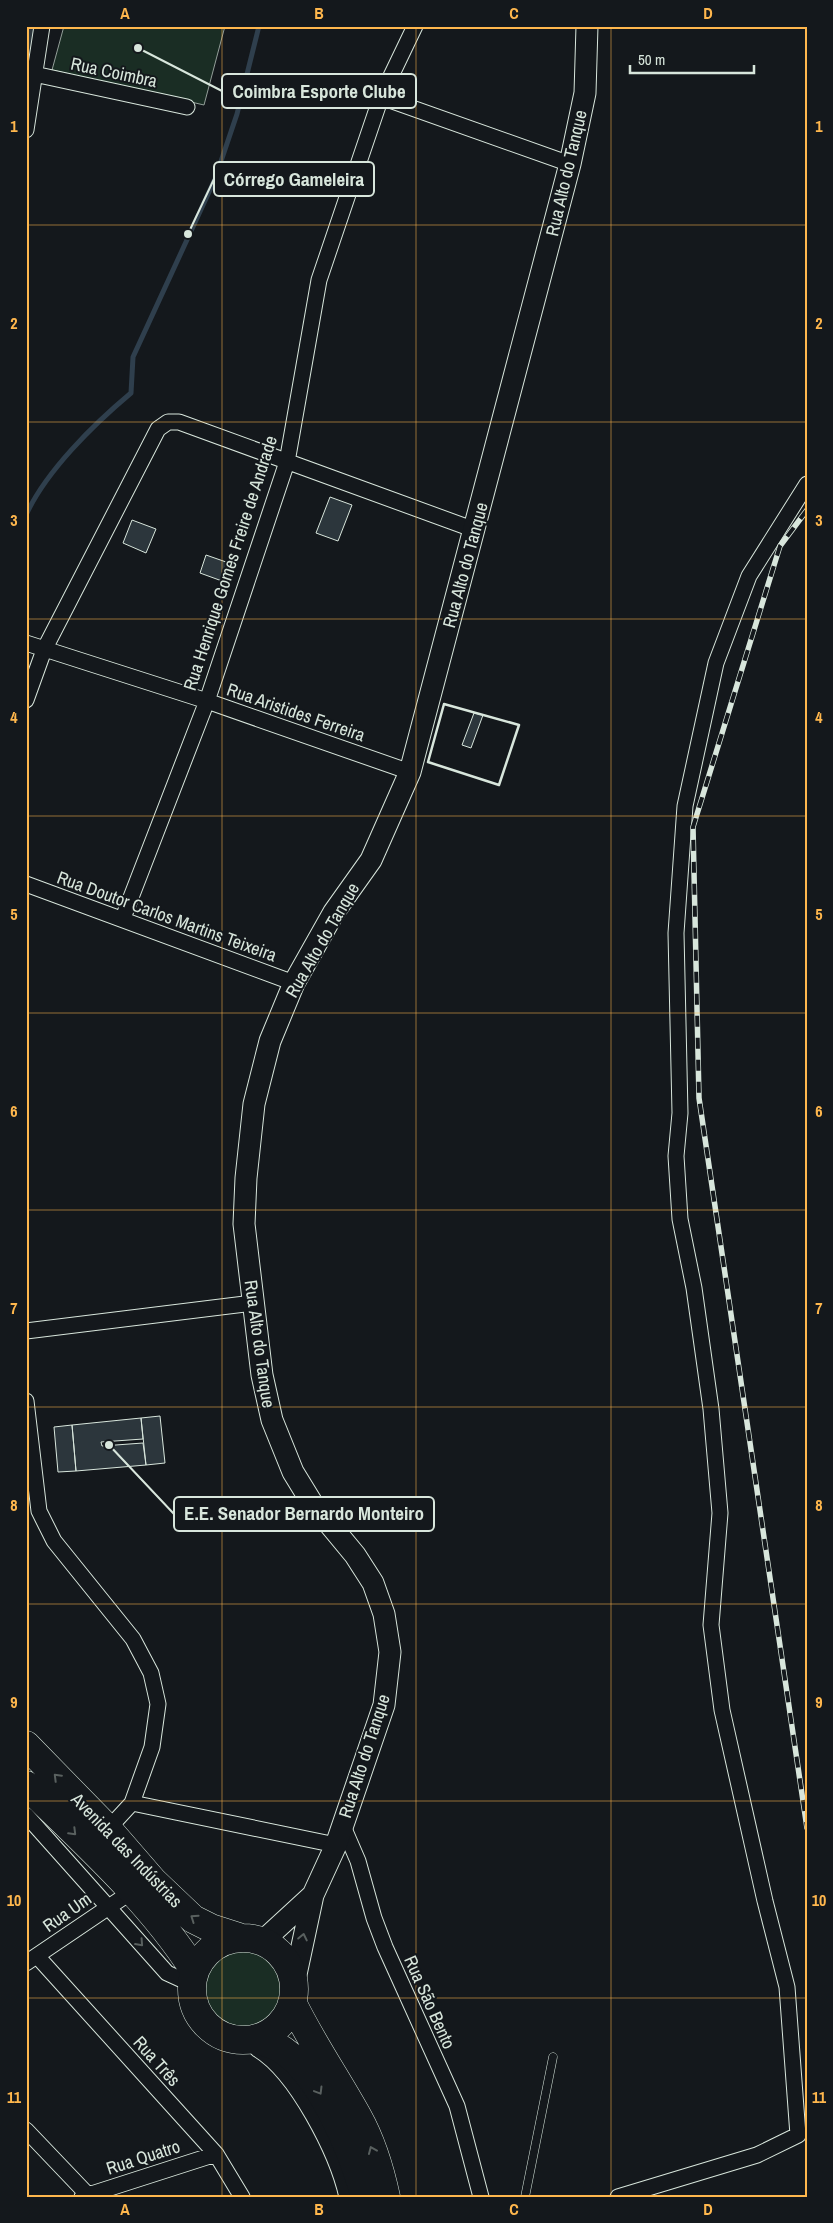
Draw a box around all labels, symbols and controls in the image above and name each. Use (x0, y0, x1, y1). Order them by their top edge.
text: A (120, 2, 130, 24)
text: B (314, 2, 324, 24)
text: C (509, 2, 519, 24)
text: D (703, 2, 713, 24)
scale bar (630, 42, 754, 74)
text: 50 m (638, 49, 665, 70)
street label: Rua Coimbra (68, 51, 160, 93)
callout: Coimbra Esporte Clube (222, 74, 416, 108)
text: Coimbra Esporte Clube (232, 78, 406, 104)
street label: Rua Alto do Tanque (539, 107, 593, 239)
text: 1 (10, 115, 18, 137)
text: 1 (815, 115, 823, 137)
callout: Córrego Gameleira (214, 162, 374, 196)
text: Córrego Gameleira (224, 166, 364, 192)
text: 2 (10, 312, 18, 334)
text: 2 (815, 312, 823, 334)
street label: Rua Henrique Gomes Freire de Andrade (177, 432, 283, 694)
street label: Rua Alto do Tanque (436, 500, 494, 630)
text: 3 (10, 509, 18, 531)
text: 3 (815, 509, 823, 531)
street label: Rua Aristides Ferreira (224, 677, 368, 747)
text: 4 (10, 706, 18, 728)
text: 4 (815, 706, 823, 728)
street label: Rua Doutor Carlos Martins Teixeira (54, 865, 280, 967)
street label: Rua Alto do Tanque (279, 878, 365, 1002)
text: 5 (10, 903, 18, 925)
text: 5 (815, 903, 823, 925)
text: 6 (10, 1100, 18, 1122)
text: 6 (815, 1100, 823, 1122)
street label: Rua Alto do Tanque (239, 1278, 281, 1410)
text: 7 (10, 1297, 18, 1319)
text: 7 (815, 1297, 823, 1319)
text: 8 (10, 1494, 18, 1516)
text: 8 (815, 1494, 823, 1516)
callout: E.E. Senador Bernardo Monteiro (174, 1497, 434, 1531)
text: E.E. Senador Bernardo Monteiro (184, 1500, 424, 1526)
text: 9 (10, 1691, 18, 1713)
street label: Rua Alto do Tanque (332, 1691, 396, 1821)
text: 9 (815, 1691, 823, 1713)
one-way arrow (54, 1774, 63, 1783)
street label: Avenida das Indústrias (65, 1786, 188, 1913)
one-way arrow (67, 1826, 76, 1835)
street label: Rua Um (38, 1886, 96, 1938)
text: 10 (7, 1889, 21, 1911)
text: 10 (812, 1889, 826, 1911)
one-way arrow (190, 1915, 200, 1924)
one-way arrow (297, 1933, 308, 1941)
one-way arrow (134, 1937, 143, 1946)
street label: Rua São Bento (398, 1951, 462, 2053)
street label: Rua Três (128, 2030, 186, 2092)
text: 11 (7, 2086, 22, 2108)
one-way arrow (312, 2086, 322, 2095)
text: 11 (812, 2086, 827, 2108)
street label: Rua Quatro (103, 2133, 183, 2181)
one-way arrow (368, 2146, 379, 2155)
text: A (120, 2198, 130, 2220)
text: B (314, 2198, 324, 2220)
text: C (509, 2198, 519, 2220)
text: D (703, 2198, 713, 2220)

